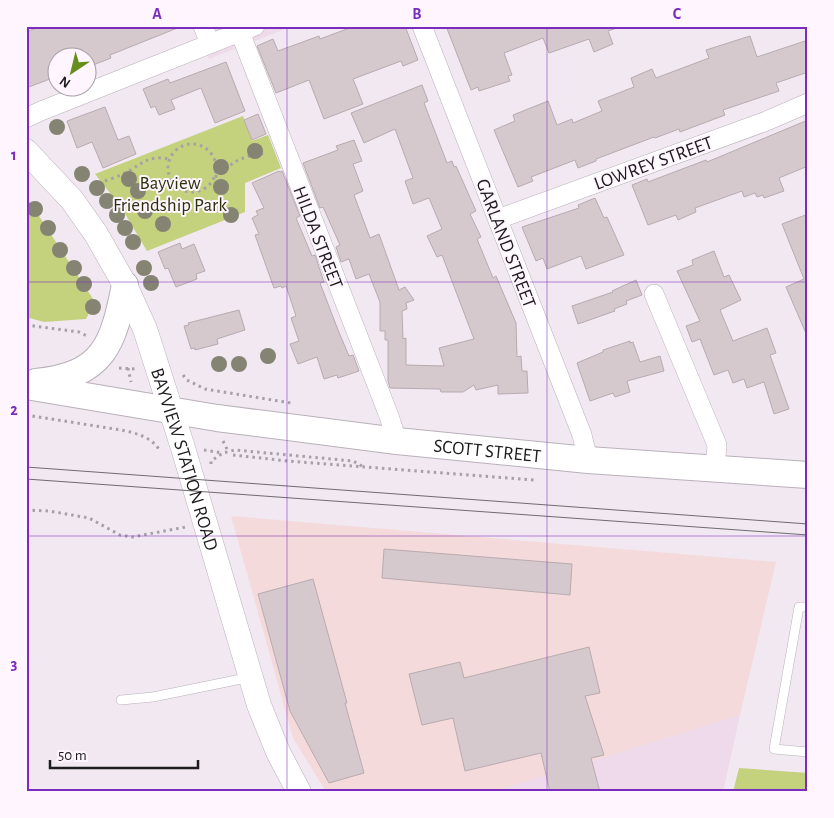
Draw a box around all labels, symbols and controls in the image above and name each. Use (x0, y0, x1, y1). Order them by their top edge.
text: A (152, 6, 162, 22)
text: B (412, 6, 422, 22)
text: C (673, 6, 682, 22)
north arrow (48, 48, 98, 98)
text: N (57, 73, 73, 90)
street label: LOWREY STREET (592, 133, 715, 194)
text: 1 (11, 147, 17, 163)
park label: Bayview Friendship Park (113, 174, 227, 215)
street label: GARLAND STREET (472, 176, 539, 311)
street label: HILDA STREET (289, 184, 346, 291)
street label: BAYVIEW STATION ROAD (147, 366, 221, 553)
text: 2 (10, 402, 18, 418)
street label: SCOTT STREET (433, 437, 542, 466)
text: 3 (11, 656, 18, 672)
scale bar (50, 738, 198, 770)
text: 50 m (58, 748, 87, 763)

